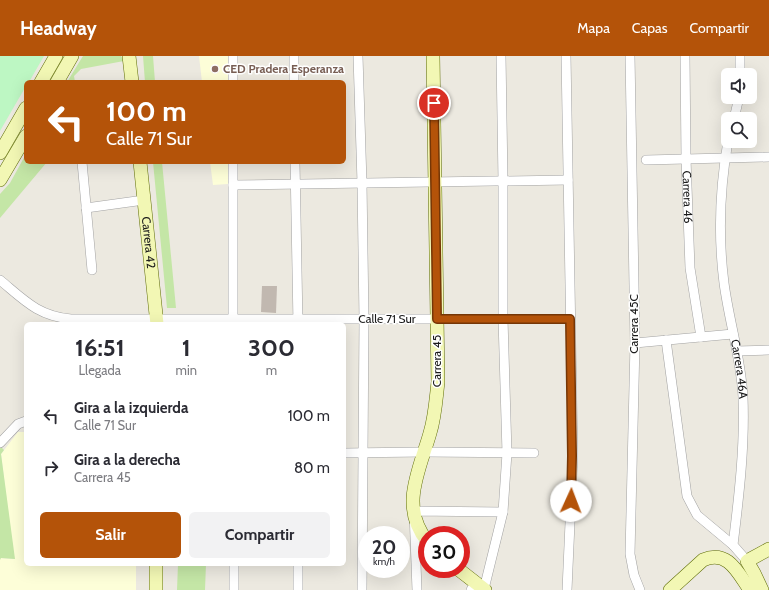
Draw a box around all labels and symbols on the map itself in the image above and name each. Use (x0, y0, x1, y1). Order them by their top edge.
place label: CED Pradera Esperanza (223, 61, 344, 76)
marker: CED Pradera Esperanza (210, 64, 220, 74)
pin (417, 86, 451, 120)
street label: Carrera 46 (679, 170, 696, 224)
street label: Carrera 42 (139, 216, 159, 269)
street label: Carrera 45C (626, 294, 641, 354)
street label: Calle 71 Sur (358, 311, 416, 326)
street label: Carrera 45 (429, 335, 444, 387)
street label: Carrera 46A (728, 338, 751, 400)
position arrow (550, 480, 592, 522)
speed limit sign: 30 (418, 526, 470, 578)

